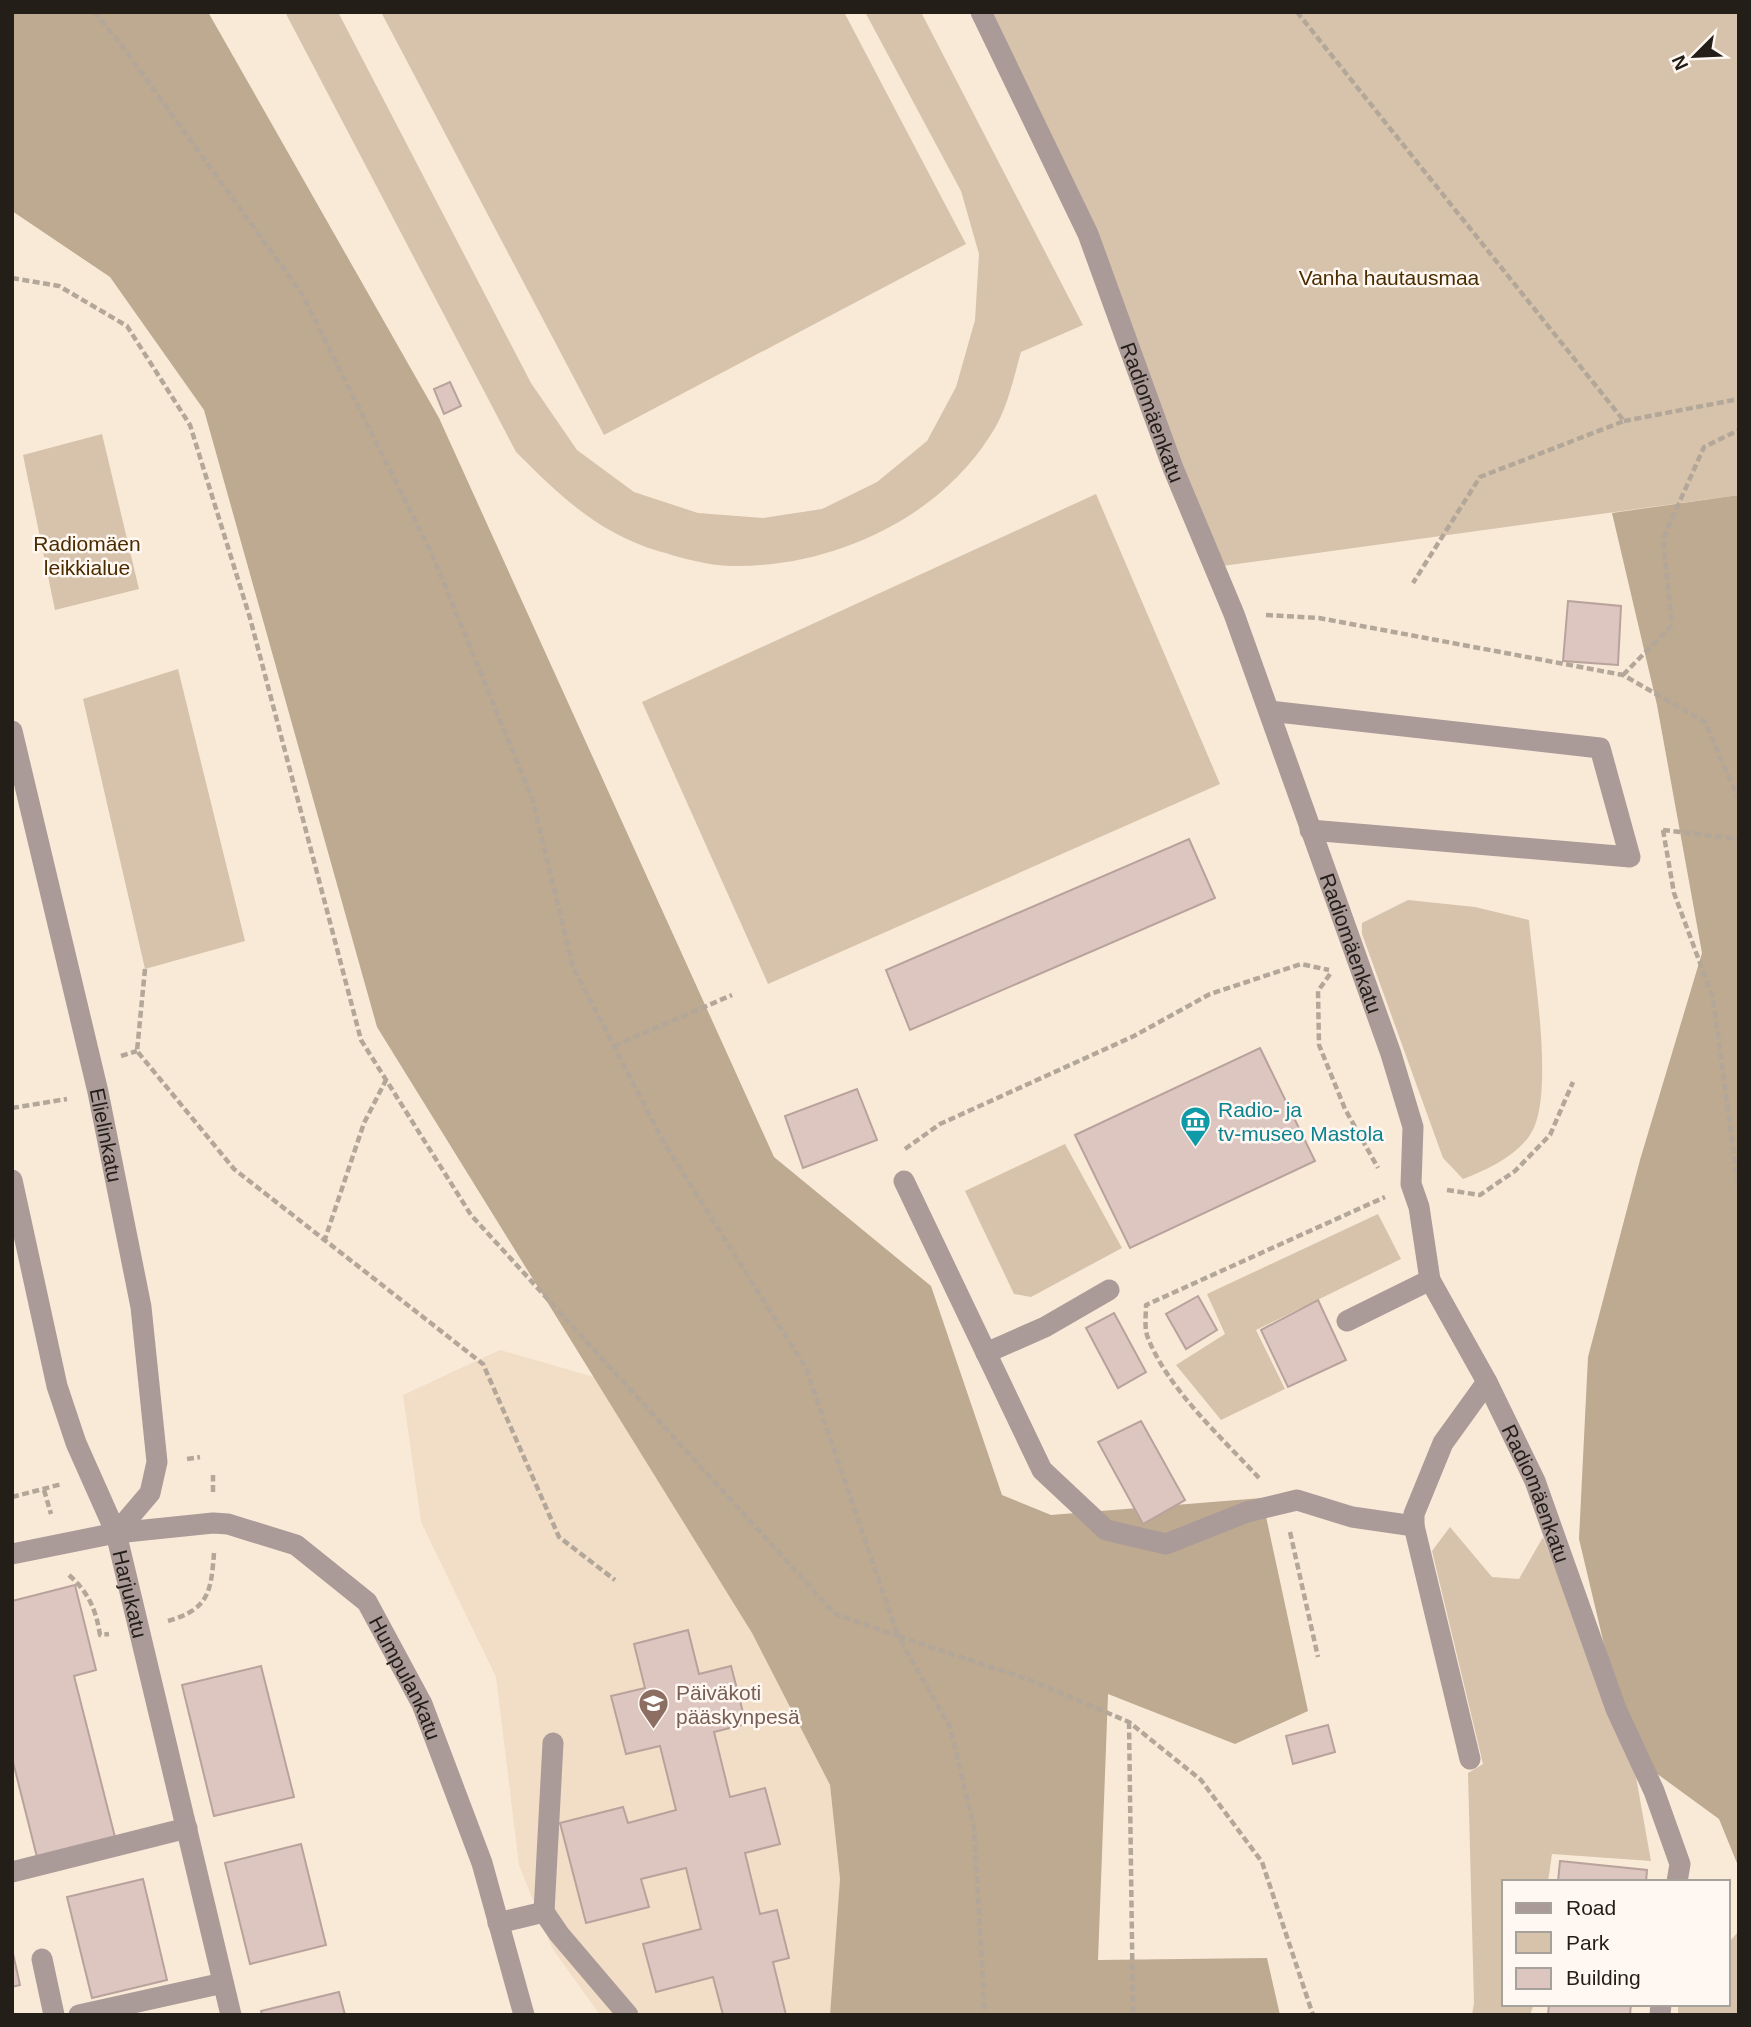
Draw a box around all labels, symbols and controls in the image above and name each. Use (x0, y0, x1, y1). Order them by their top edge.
north arrow (1660, 21, 1730, 91)
text: N (1668, 52, 1692, 73)
park label: Vanha hautausmaa (1299, 266, 1480, 289)
street label: Radiomäenkatu (1117, 339, 1189, 486)
park label: Radiomäen leikkialue (33, 532, 141, 579)
street label: Radiomäenkatu (1316, 870, 1387, 1016)
street label: Elielinkatu (86, 1086, 127, 1184)
place label: Radio- ja tv-museo Mastola (1218, 1098, 1384, 1145)
museum icon: Radio- ja tv-museo Mastola (1178, 1104, 1212, 1148)
street label: Radiomäenkatu (1498, 1420, 1574, 1565)
street label: Harjukatu (109, 1547, 152, 1640)
street label: Humpulankatu (365, 1612, 446, 1743)
place label: Päiväkoti pääskynpesä (676, 1681, 800, 1728)
school or university icon: Päiväkoti pääskynpesä (636, 1687, 670, 1731)
legend (1502, 1880, 1730, 2006)
text: Road (1566, 1896, 1616, 1919)
text: Park (1566, 1931, 1610, 1954)
text: Building (1566, 1966, 1641, 1989)

